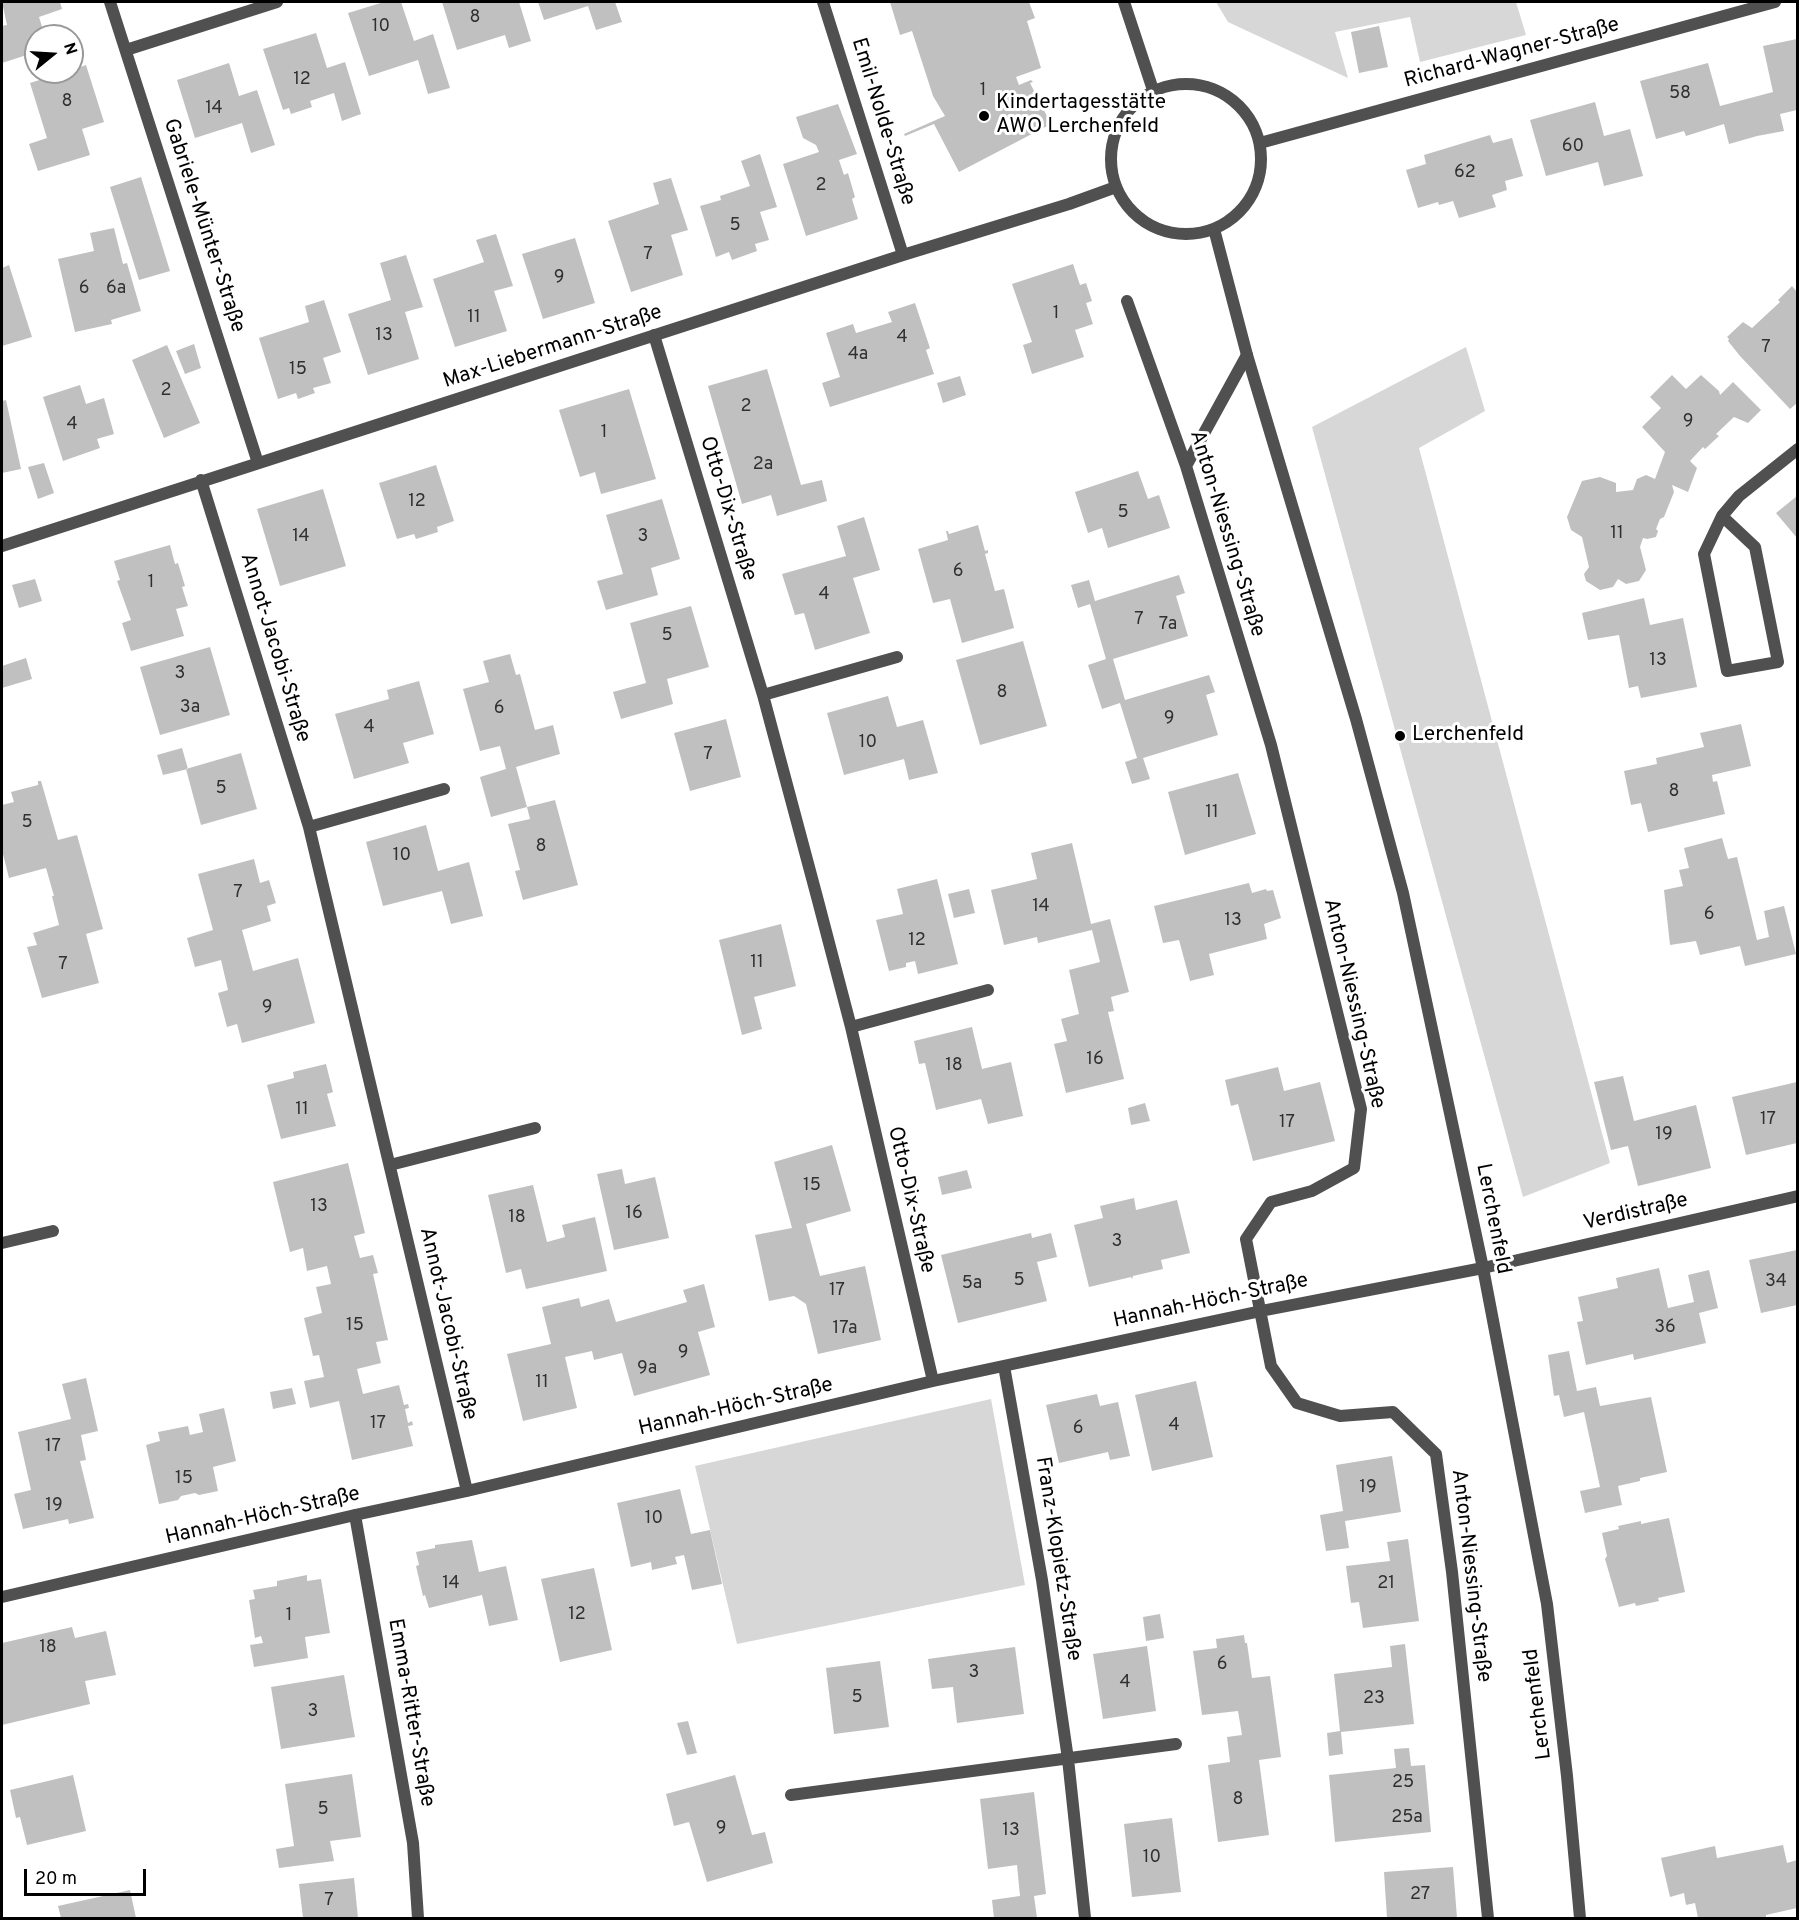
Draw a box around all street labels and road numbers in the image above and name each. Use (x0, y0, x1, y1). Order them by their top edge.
street label: Richard-Wagner-Straße (1402, 13, 1622, 95)
street label: Emil-Nolde-Straße (845, 35, 919, 209)
street label: Gabriele-Münter-Straße (156, 116, 250, 336)
street label: Max-Liebermann-Straße (440, 301, 666, 395)
street label: Anton-Niessing-Straße (1183, 428, 1269, 640)
street label: Otto-Dix-Straße (693, 434, 761, 584)
street label: Annot-Jacobi-Straße (233, 550, 315, 746)
street label: Anton-Niessing-Straße (1317, 897, 1389, 1111)
street label: Otto-Dix-Straße (881, 1124, 939, 1276)
street label: Lerchenfeld (1469, 1162, 1515, 1276)
street label: Verdistraße (1581, 1189, 1691, 1237)
street label: Annot-Jacobi-Straße (413, 1225, 481, 1423)
street label: Hannah-Höch-Straße (1111, 1269, 1311, 1335)
street label: Hannah-Höch-Straße (636, 1373, 836, 1443)
street label: Franz-Klopietz-Straße (1028, 1455, 1086, 1663)
street label: Anton-Niessing-Straße (1444, 1468, 1496, 1684)
street label: Hannah-Höch-Straße (163, 1482, 363, 1552)
street label: Emma-Ritter-Straße (381, 1617, 439, 1809)
street label: Lerchenfeld (1520, 1647, 1558, 1761)

